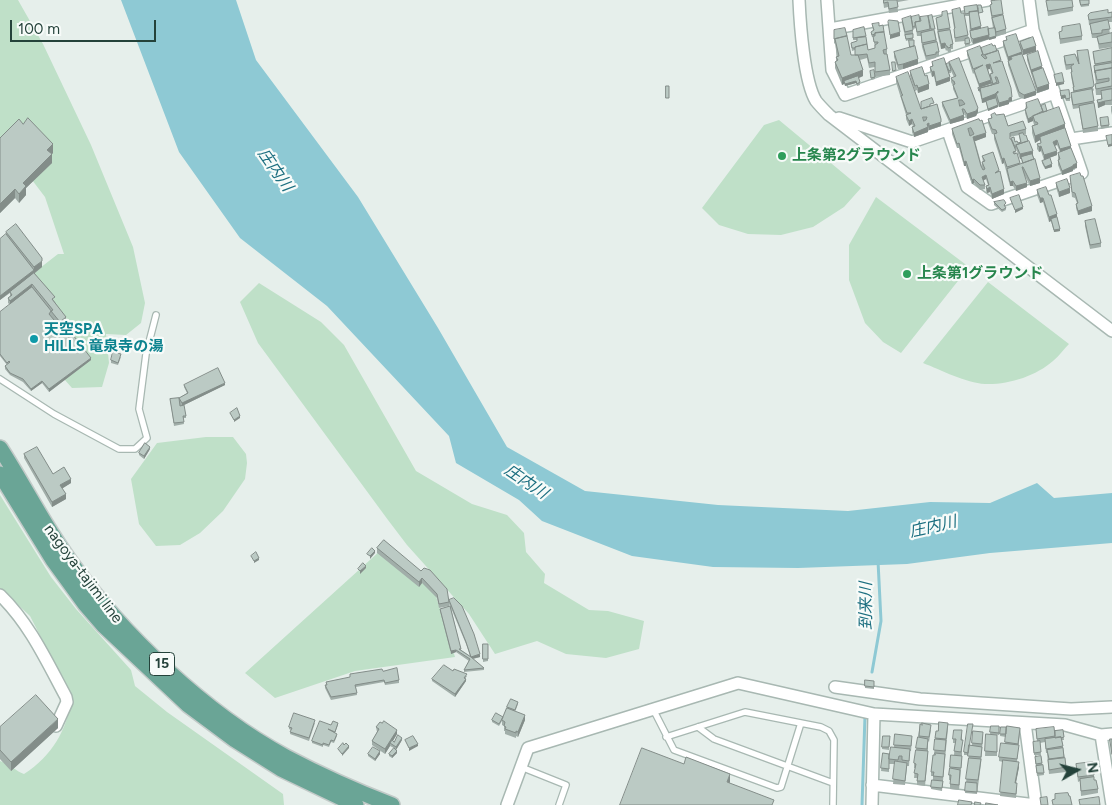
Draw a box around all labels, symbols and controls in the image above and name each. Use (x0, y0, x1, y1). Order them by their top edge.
scale bar (12, 10, 159, 42)
text: 100 m (18, 20, 60, 38)
water label: 庄内川 (253, 145, 297, 195)
place label: 上条第2グラウンド (792, 147, 921, 165)
marker: 上条第2グラウンド (776, 150, 788, 162)
place label: 上条第1グラウンド (917, 265, 1043, 283)
marker: 上条第1グラウンド (901, 268, 913, 280)
place label: 天空SPA HILLS 竜泉寺の湯 (44, 321, 163, 356)
marker: 天空SPA HILLS 竜泉寺の湯 (28, 333, 40, 345)
water label: 庄内川 (501, 461, 551, 503)
water label: 庄内川 (907, 512, 959, 542)
street label: nagoya-tajimi line (40, 521, 126, 627)
water label: 到来川 (856, 582, 876, 630)
road number: 15 (150, 652, 174, 676)
north arrow (1052, 745, 1102, 795)
text: N (1083, 761, 1102, 774)

